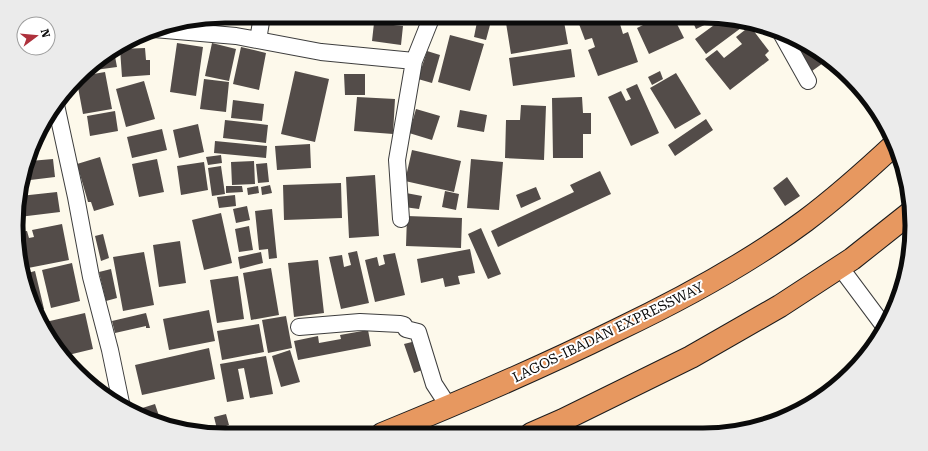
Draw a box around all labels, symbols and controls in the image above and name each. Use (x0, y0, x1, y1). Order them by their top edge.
north arrow (16, 16, 56, 56)
text: N (38, 28, 53, 40)
street label: LAGOS-IBADAN EXPRESSWAY (510, 278, 707, 385)

